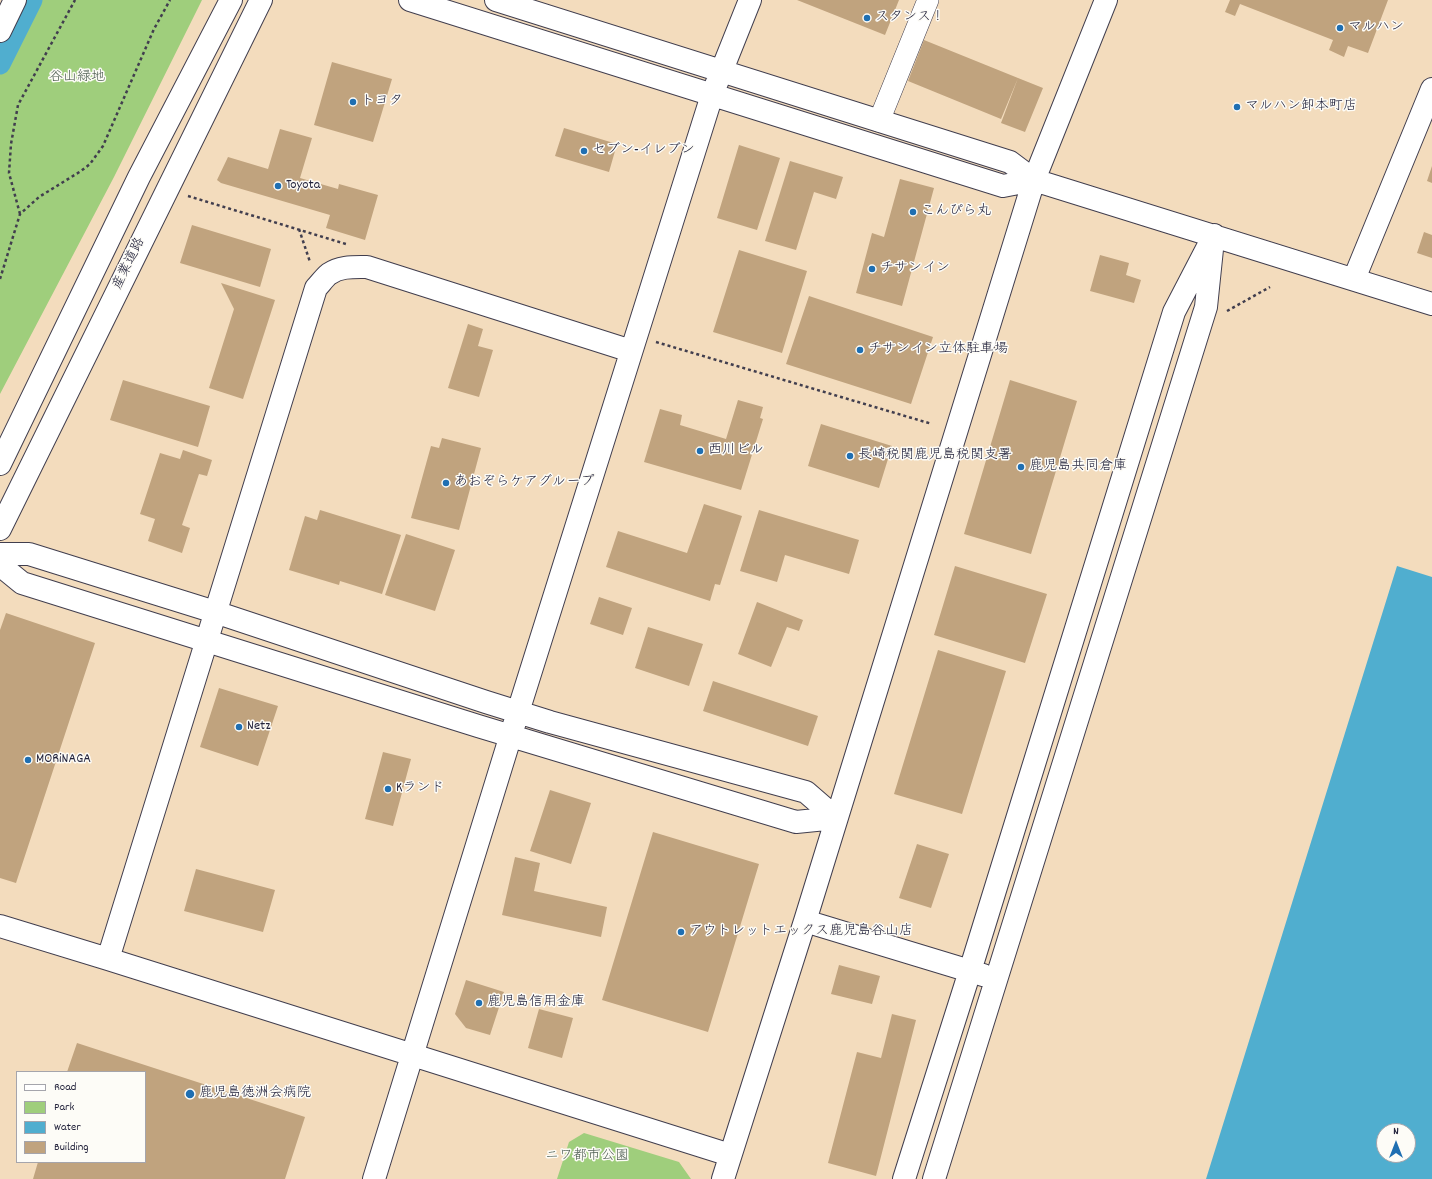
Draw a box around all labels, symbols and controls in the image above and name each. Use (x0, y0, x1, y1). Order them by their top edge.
place label: スタンス！ (875, 10, 945, 26)
marker: スタンス！ (862, 13, 872, 23)
place label: マルハン (1348, 20, 1404, 36)
marker: マルハン (1335, 23, 1345, 33)
park label: 谷山緑地 (49, 70, 105, 86)
place label: トヨタ (361, 94, 403, 110)
marker: トヨタ (348, 97, 358, 107)
place label: マルハン卸本町店 (1245, 99, 1357, 115)
marker: マルハン卸本町店 (1232, 102, 1242, 112)
place label: セブン-イレブン (592, 143, 695, 159)
marker: セブン-イレブン (579, 146, 589, 156)
place label: Toyota (286, 178, 320, 194)
marker: Toyota (273, 181, 283, 191)
place label: こんぴら丸 (921, 204, 991, 220)
marker: こんぴら丸 (908, 207, 918, 217)
street label: 産業道路 (110, 235, 150, 293)
place label: チサンイン (880, 261, 950, 277)
marker: チサンイン (867, 264, 877, 274)
place label: チサンイン立体駐車場 (868, 342, 1008, 358)
marker: チサンイン立体駐車場 (855, 345, 865, 355)
place label: 西川ビル (708, 443, 764, 459)
marker: 西川ビル (695, 446, 705, 456)
place label: 長崎税関鹿児島税関支署 (858, 448, 1012, 464)
marker: 長崎税関鹿児島税関支署 (845, 451, 855, 461)
place label: 鹿児島共同倉庫 (1029, 459, 1127, 475)
marker: 鹿児島共同倉庫 (1016, 462, 1026, 472)
place label: あおぞらケアグループ (454, 475, 595, 491)
marker: あおぞらケアグループ (441, 478, 451, 488)
place label: Netz (247, 719, 271, 735)
marker: Netz (234, 722, 244, 732)
place label: MORiNAGA (36, 752, 91, 768)
marker: MORiNAGA (23, 755, 33, 765)
place label: Kランド (396, 781, 444, 797)
marker: Kランド (383, 784, 393, 794)
place label: アウトレットエックス鹿児島谷山店 (689, 924, 913, 940)
marker: アウトレットエックス鹿児島谷山店 (676, 927, 686, 937)
place label: 鹿児島信用金庫 (487, 995, 585, 1011)
marker: 鹿児島信用金庫 (474, 998, 484, 1008)
legend (16, 1071, 146, 1163)
text: Road (54, 1079, 76, 1096)
place label: 鹿児島徳洲会病院 (199, 1086, 311, 1102)
marker: 鹿児島徳洲会病院 (184, 1088, 196, 1100)
text: Park (54, 1099, 74, 1116)
text: Water (54, 1119, 81, 1136)
north arrow (1376, 1123, 1416, 1163)
text: N (1393, 1124, 1399, 1140)
text: Building (54, 1139, 89, 1156)
park label: ニワ都市公園 (545, 1149, 629, 1165)

